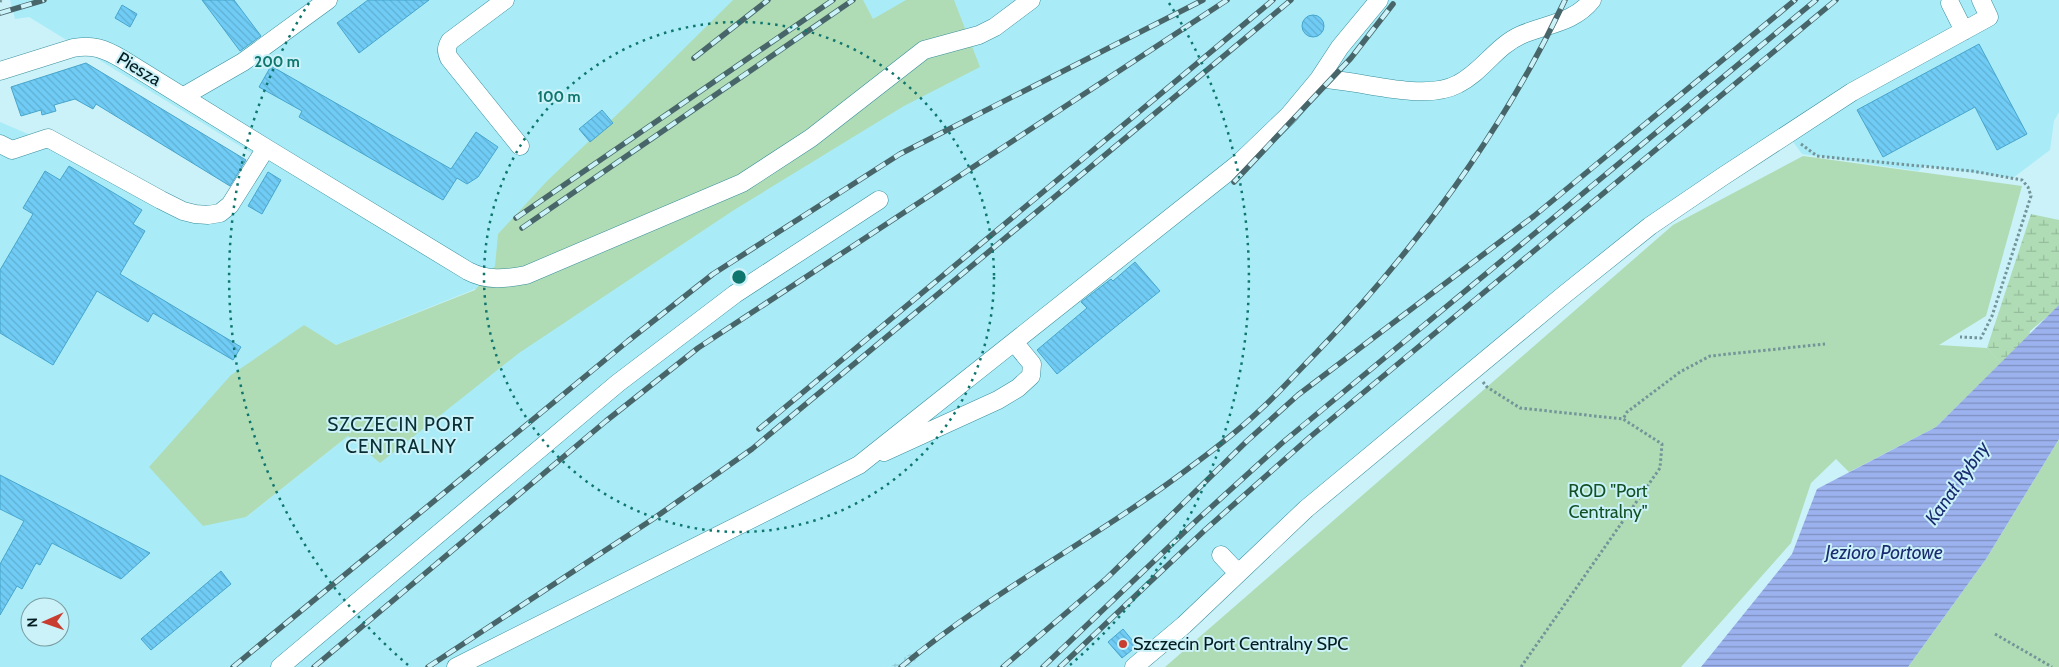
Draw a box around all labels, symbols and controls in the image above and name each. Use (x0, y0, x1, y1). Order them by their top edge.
street label: Piesza (113, 47, 165, 91)
text: 200 m (254, 53, 300, 71)
text: 100 m (537, 88, 581, 106)
centre of rings (730, 268, 748, 286)
district label: SZCZECIN PORT CENTRALNY (327, 413, 475, 458)
water label: Kanał Rybny (1920, 436, 1995, 529)
park label: ROD "Port Centralny" (1568, 480, 1648, 523)
water label: Jezioro Portowe (1823, 541, 1943, 564)
north arrow (20, 597, 70, 647)
text: N (23, 617, 41, 628)
place label: Szczecin Port Centralny SPC (1133, 633, 1348, 655)
marker: Szczecin Port Centralny SPC (1117, 638, 1129, 650)

